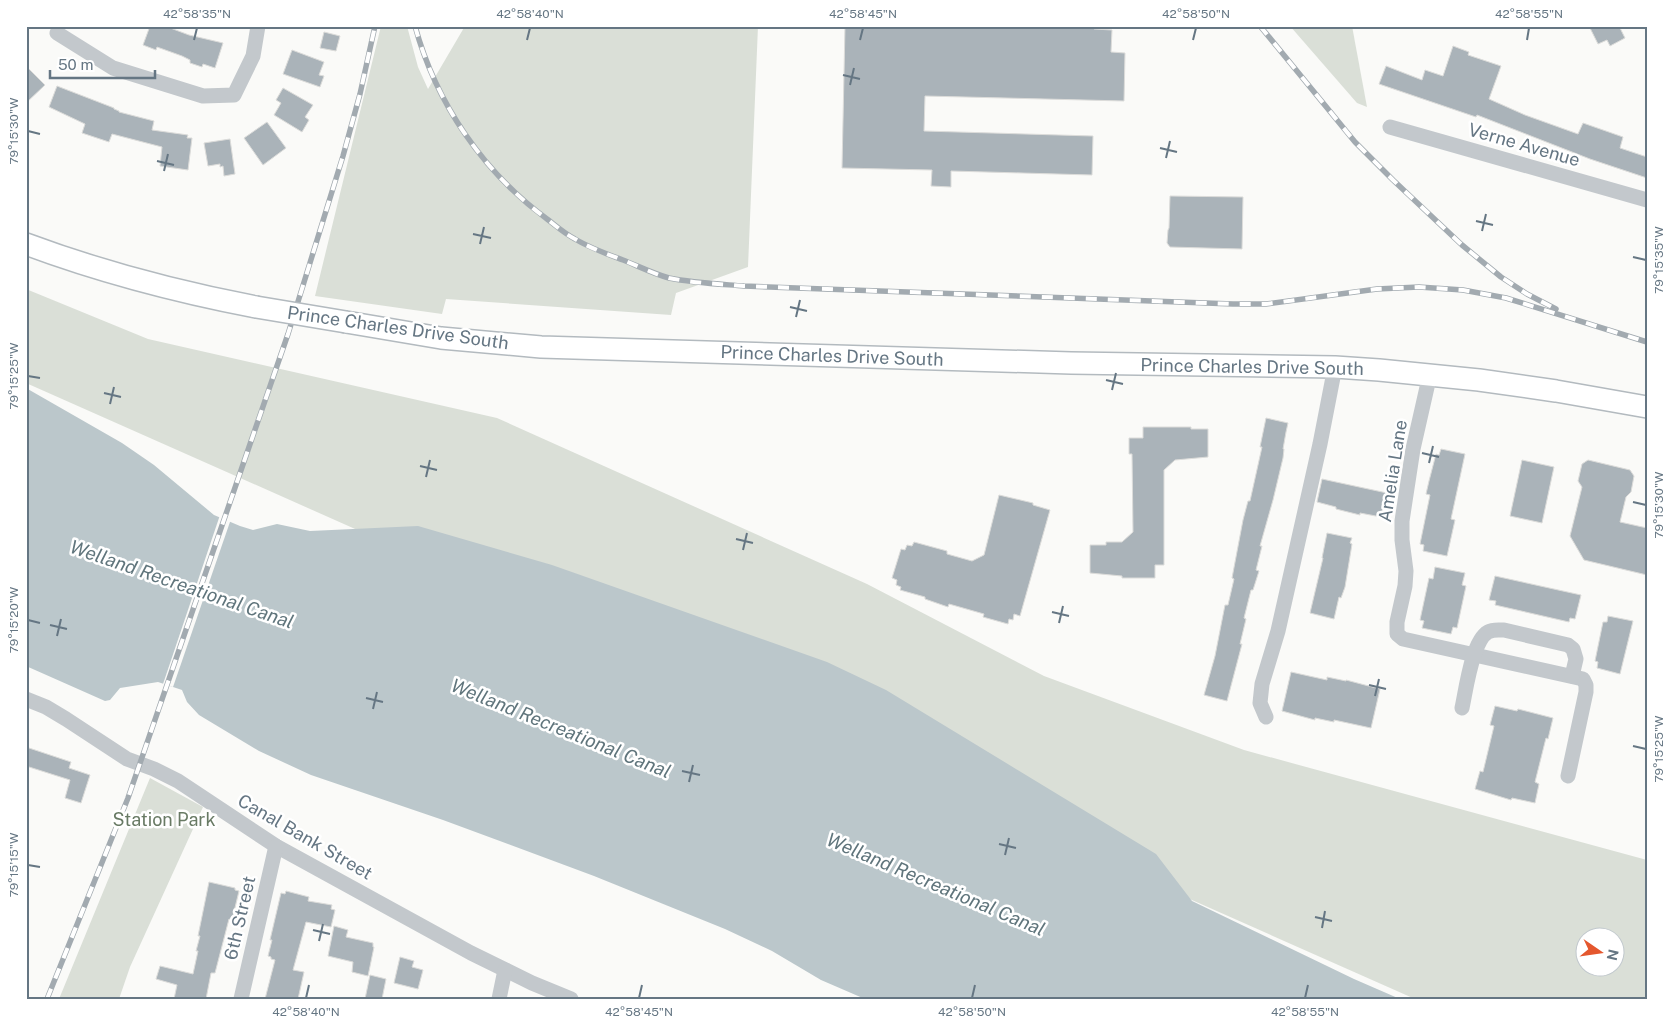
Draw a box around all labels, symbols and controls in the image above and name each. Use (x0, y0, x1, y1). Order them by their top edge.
text: 42°58'35"N (163, 7, 231, 21)
text: 42°58'40"N (496, 7, 564, 21)
text: 42°58'45"N (829, 7, 897, 21)
text: 42°58'50"N (1162, 7, 1230, 21)
text: 42°58'55"N (1495, 7, 1563, 21)
scale bar (50, 48, 155, 80)
text: 50 m (58, 56, 93, 73)
text: 79°15'30"W (7, 97, 21, 164)
street label: Verne Avenue (1466, 119, 1582, 170)
text: 79°15'35"W (1652, 226, 1666, 294)
street label: Prince Charles Drive South (286, 302, 510, 353)
street label: Prince Charles Drive South (720, 341, 944, 370)
text: 79°15'25"W (7, 342, 21, 409)
street label: Prince Charles Drive South (1140, 354, 1364, 379)
street label: Amelia Lane (1374, 418, 1411, 524)
text: 79°15'30"W (1652, 471, 1666, 538)
water label: Welland Recreational Canal (67, 535, 297, 633)
text: 79°15'20"W (7, 586, 21, 653)
water label: Welland Recreational Canal (448, 674, 674, 782)
text: 79°15'25"W (1652, 715, 1666, 782)
street label: Canal Bank Street (234, 790, 376, 884)
park label: Station Park (113, 809, 216, 830)
water label: Welland Recreational Canal (823, 828, 1049, 940)
text: 79°15'15"W (7, 832, 21, 897)
street label: 6th Street (220, 874, 259, 962)
north arrow (1576, 928, 1626, 978)
text: N (1604, 948, 1622, 962)
text: 42°58'40"N (272, 1005, 340, 1019)
text: 42°58'45"N (605, 1005, 673, 1019)
text: 42°58'50"N (938, 1005, 1006, 1019)
text: 42°58'55"N (1271, 1005, 1339, 1019)

